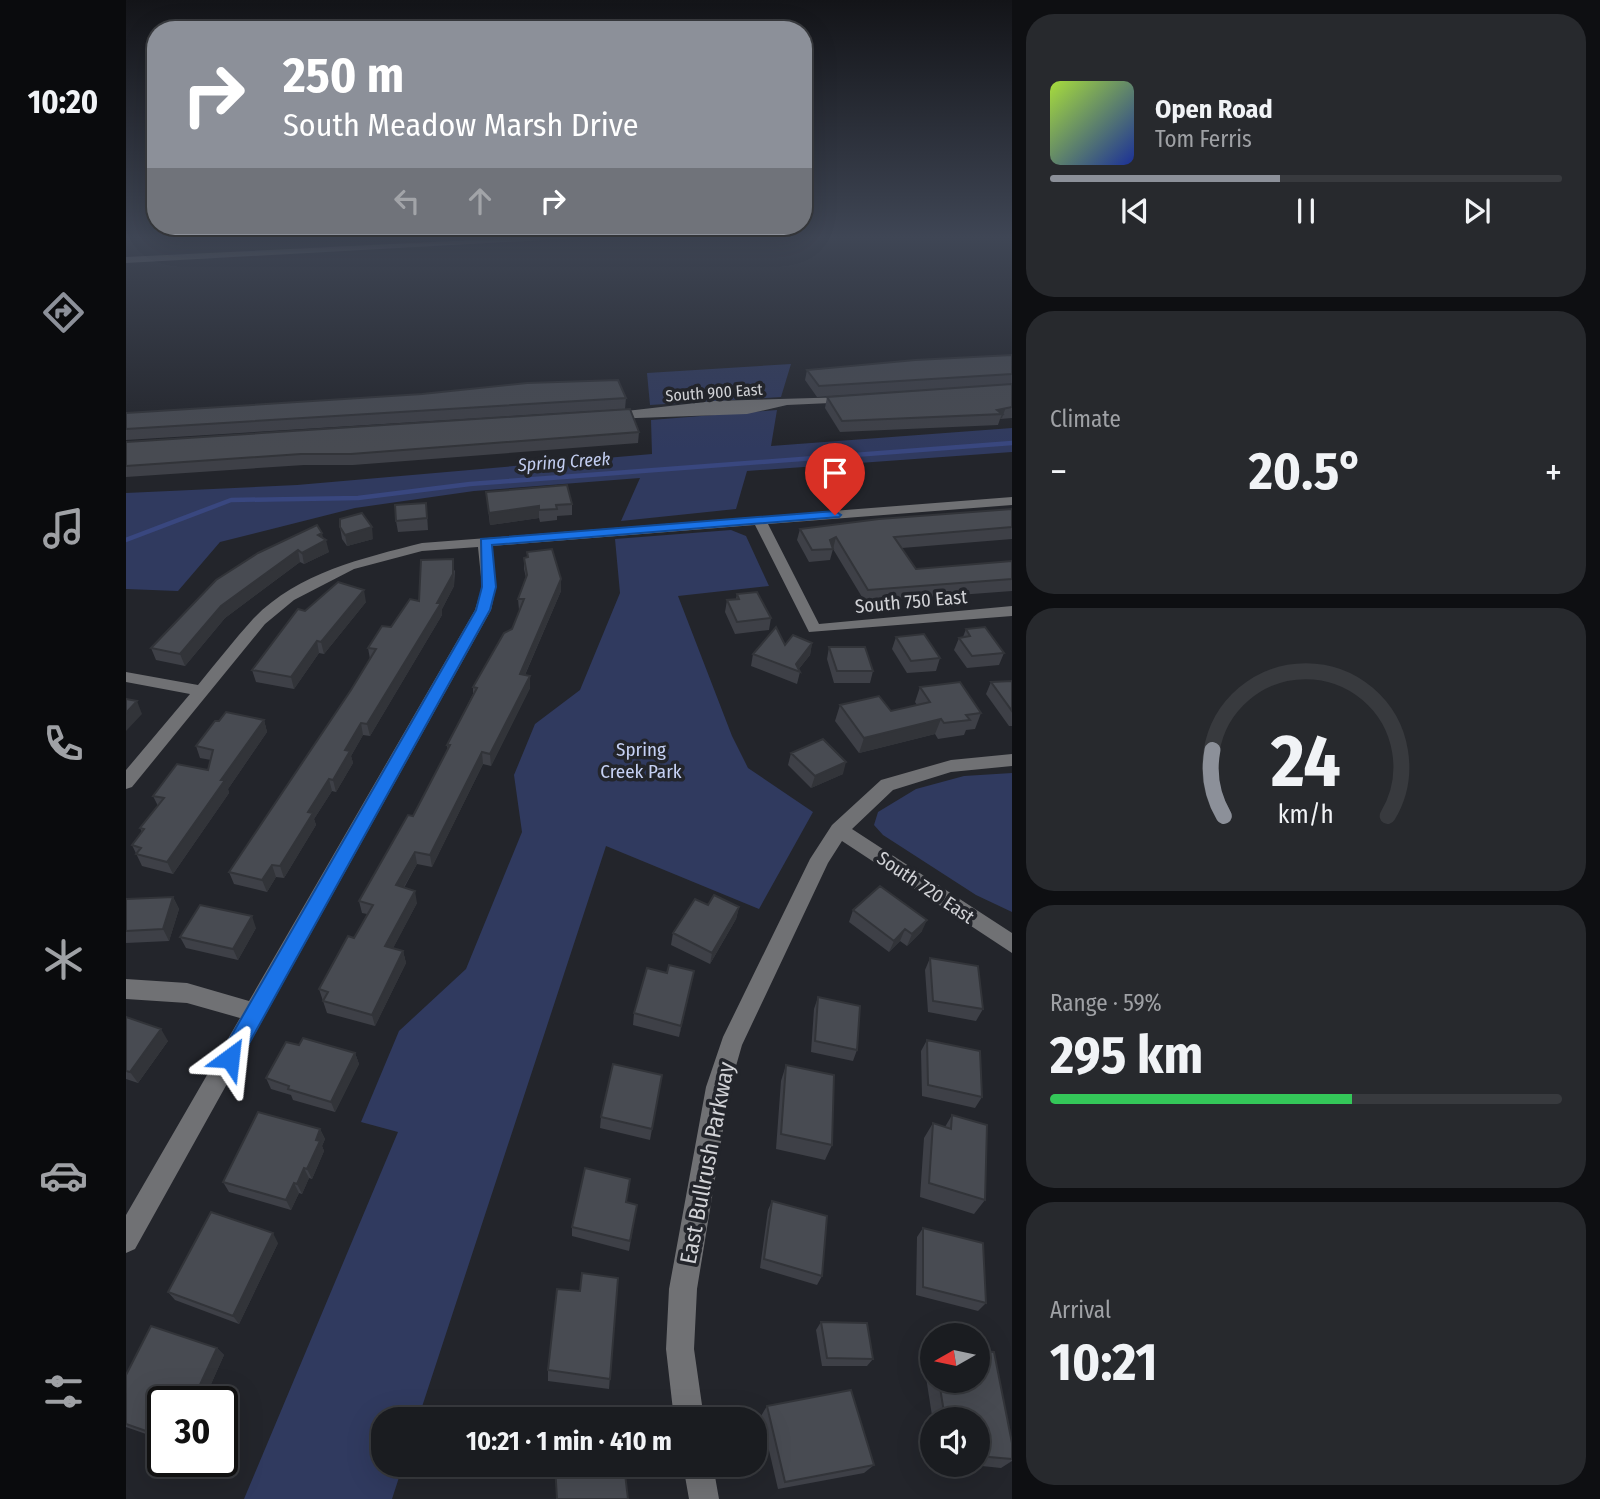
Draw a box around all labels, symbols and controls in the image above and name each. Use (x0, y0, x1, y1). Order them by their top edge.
text: 250 m (283, 46, 404, 105)
icon: right (168, 49, 259, 140)
text: 10:20 (28, 83, 98, 121)
text: Open Road (1155, 94, 1273, 125)
text: South Meadow Marsh Drive (283, 106, 639, 144)
text: Tom Ferris (1155, 125, 1252, 153)
icon: left (388, 182, 426, 220)
icon: ahead (461, 182, 499, 220)
icon: right (534, 182, 572, 220)
icon: previous (1116, 192, 1154, 230)
icon: pause (1287, 192, 1325, 230)
icon: next (1458, 192, 1496, 230)
icon: directions (39, 288, 88, 337)
street label: South 900 East (665, 380, 764, 405)
text: Climate (1050, 405, 1121, 433)
text: 20.5° (1249, 440, 1363, 503)
pin (805, 443, 865, 515)
water label: Spring Creek (516, 448, 611, 476)
text: − (1050, 449, 1067, 495)
text: + (1545, 449, 1562, 495)
icon: arrive (816, 454, 854, 492)
icon: music (39, 504, 88, 553)
street label: South 750 East (854, 585, 969, 618)
text: 24 (1270, 718, 1341, 805)
icon: phone (39, 719, 88, 768)
park label: Spring Creek Park (600, 738, 682, 783)
text: km/h (1278, 799, 1334, 829)
street label: South 720 East (873, 846, 979, 929)
icon: climate (39, 935, 88, 984)
text: Range · 59% (1050, 989, 1162, 1017)
position arrow (193, 1021, 267, 1095)
text: 295 km (1050, 1024, 1203, 1087)
street label: East Bullrush Parkway (674, 1059, 740, 1266)
icon: car (39, 1151, 88, 1200)
text: Arrival (1050, 1296, 1111, 1324)
north arrow (920, 1323, 990, 1393)
map controls (920, 1323, 990, 1477)
text: 10:21 (1050, 1331, 1157, 1394)
icon: filters (39, 1367, 88, 1416)
speed limit sign: 30 (147, 1386, 238, 1477)
button: sound (920, 1407, 990, 1477)
text: 10:21 · 1 min · 410 m (466, 1426, 672, 1457)

